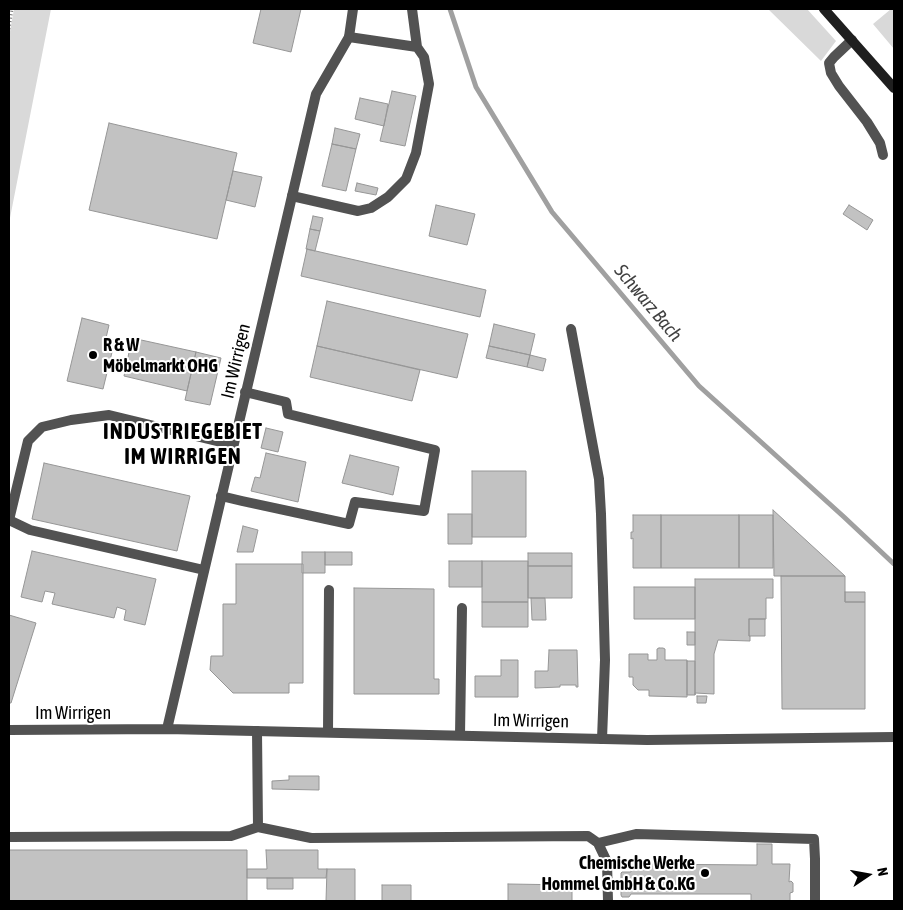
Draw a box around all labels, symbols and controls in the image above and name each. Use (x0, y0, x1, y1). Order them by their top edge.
water label: Schwarz Bach (609, 260, 687, 346)
street label: Im Wirrigen (217, 321, 255, 401)
place label: R & W Möbelmarkt OHG (103, 334, 218, 376)
marker: R & W Möbelmarkt OHG (87, 349, 99, 361)
district label: INDUSTRIEGEBIET IM WIRRIGEN (101, 419, 265, 471)
street label: Im Wirrigen (35, 702, 111, 724)
street label: Im Wirrigen (493, 710, 569, 732)
north arrow (843, 850, 893, 900)
place label: Chemische Werke Hommel GmbH & Co.KG (541, 852, 695, 894)
text: N (874, 866, 891, 878)
marker: Chemische Werke Hommel GmbH & Co.KG (699, 867, 711, 879)

